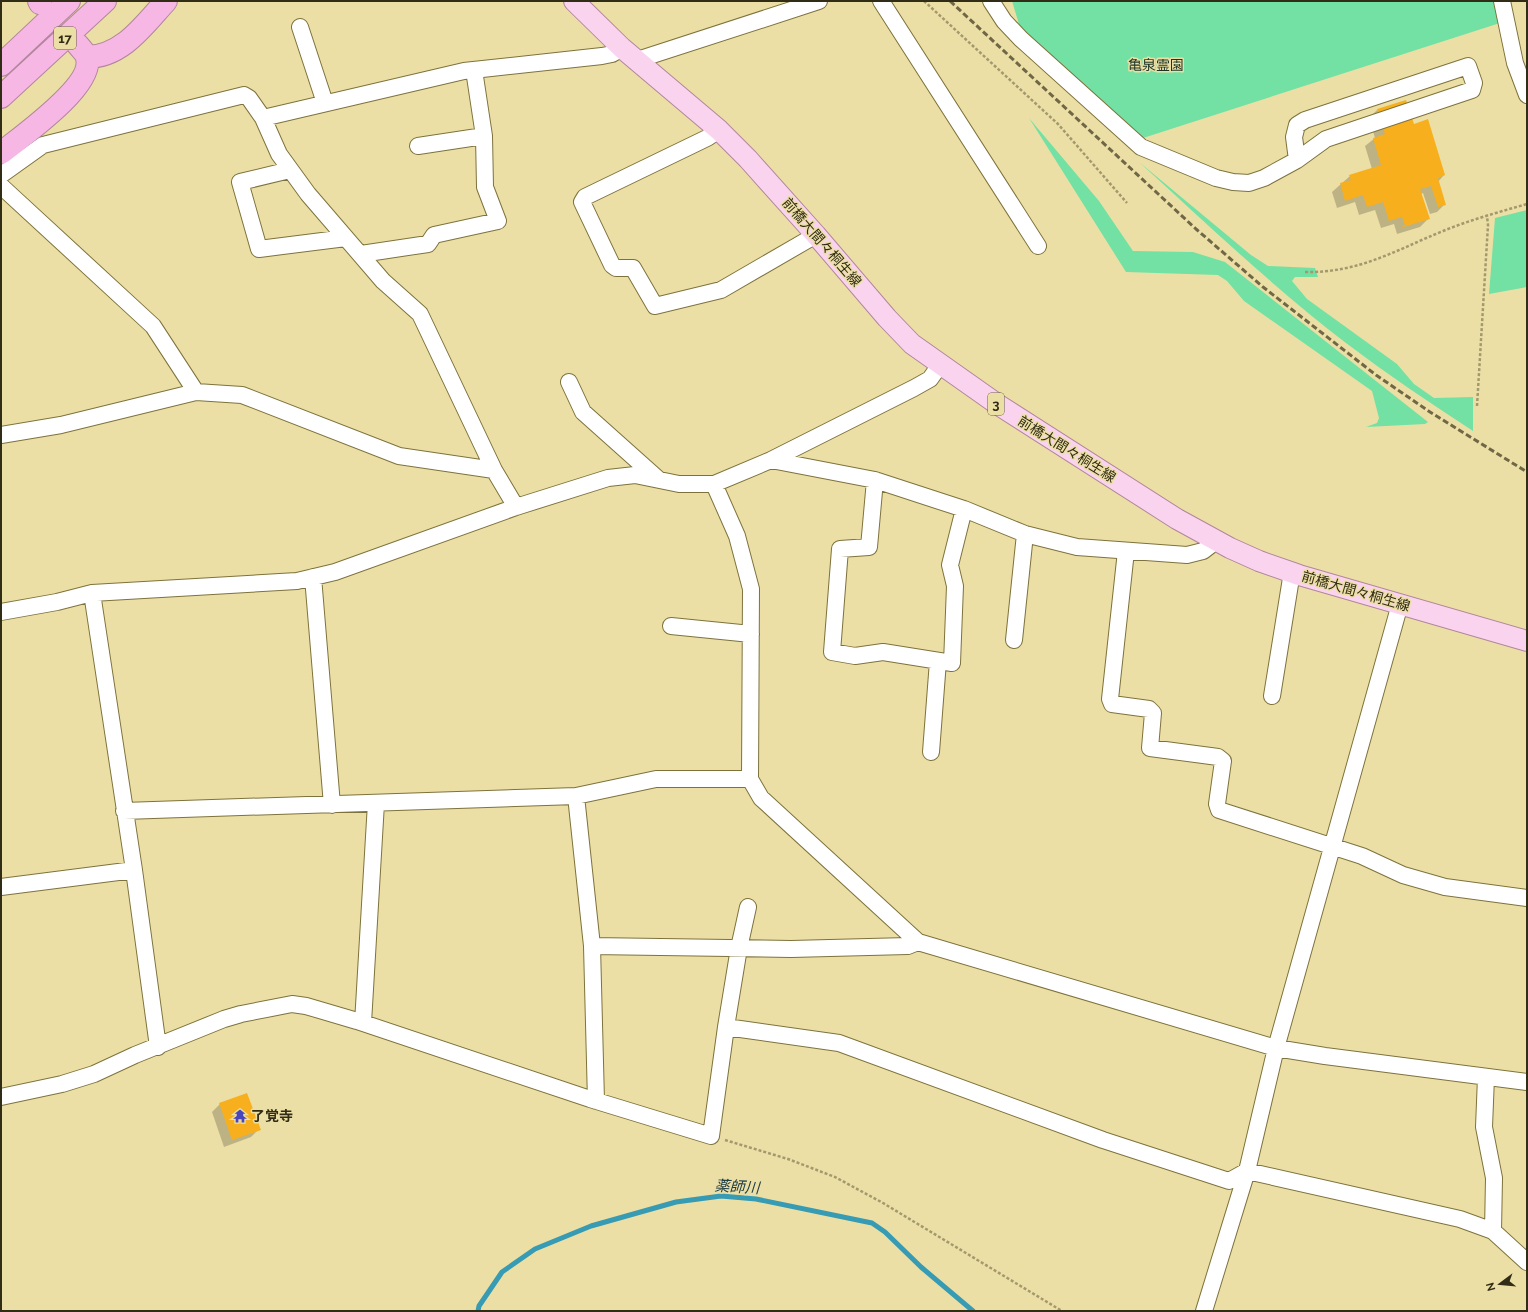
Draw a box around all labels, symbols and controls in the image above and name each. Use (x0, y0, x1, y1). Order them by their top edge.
road number: 17 (54, 27, 76, 49)
park label: 亀泉霊園 (1128, 57, 1184, 73)
street label: 前橋大間々桐生線 (779, 194, 865, 290)
road number: 3 (988, 393, 1004, 415)
street label: 前橋大間々桐生線 (1015, 413, 1119, 485)
street label: 前橋大間々桐生線 (1300, 568, 1412, 614)
temple icon: 了覚寺 (232, 1108, 248, 1124)
place label: 了覚寺 (251, 1108, 293, 1124)
water label: 薬師川 (714, 1177, 762, 1197)
north arrow (1480, 1264, 1520, 1304)
text: N (1483, 1281, 1498, 1292)

